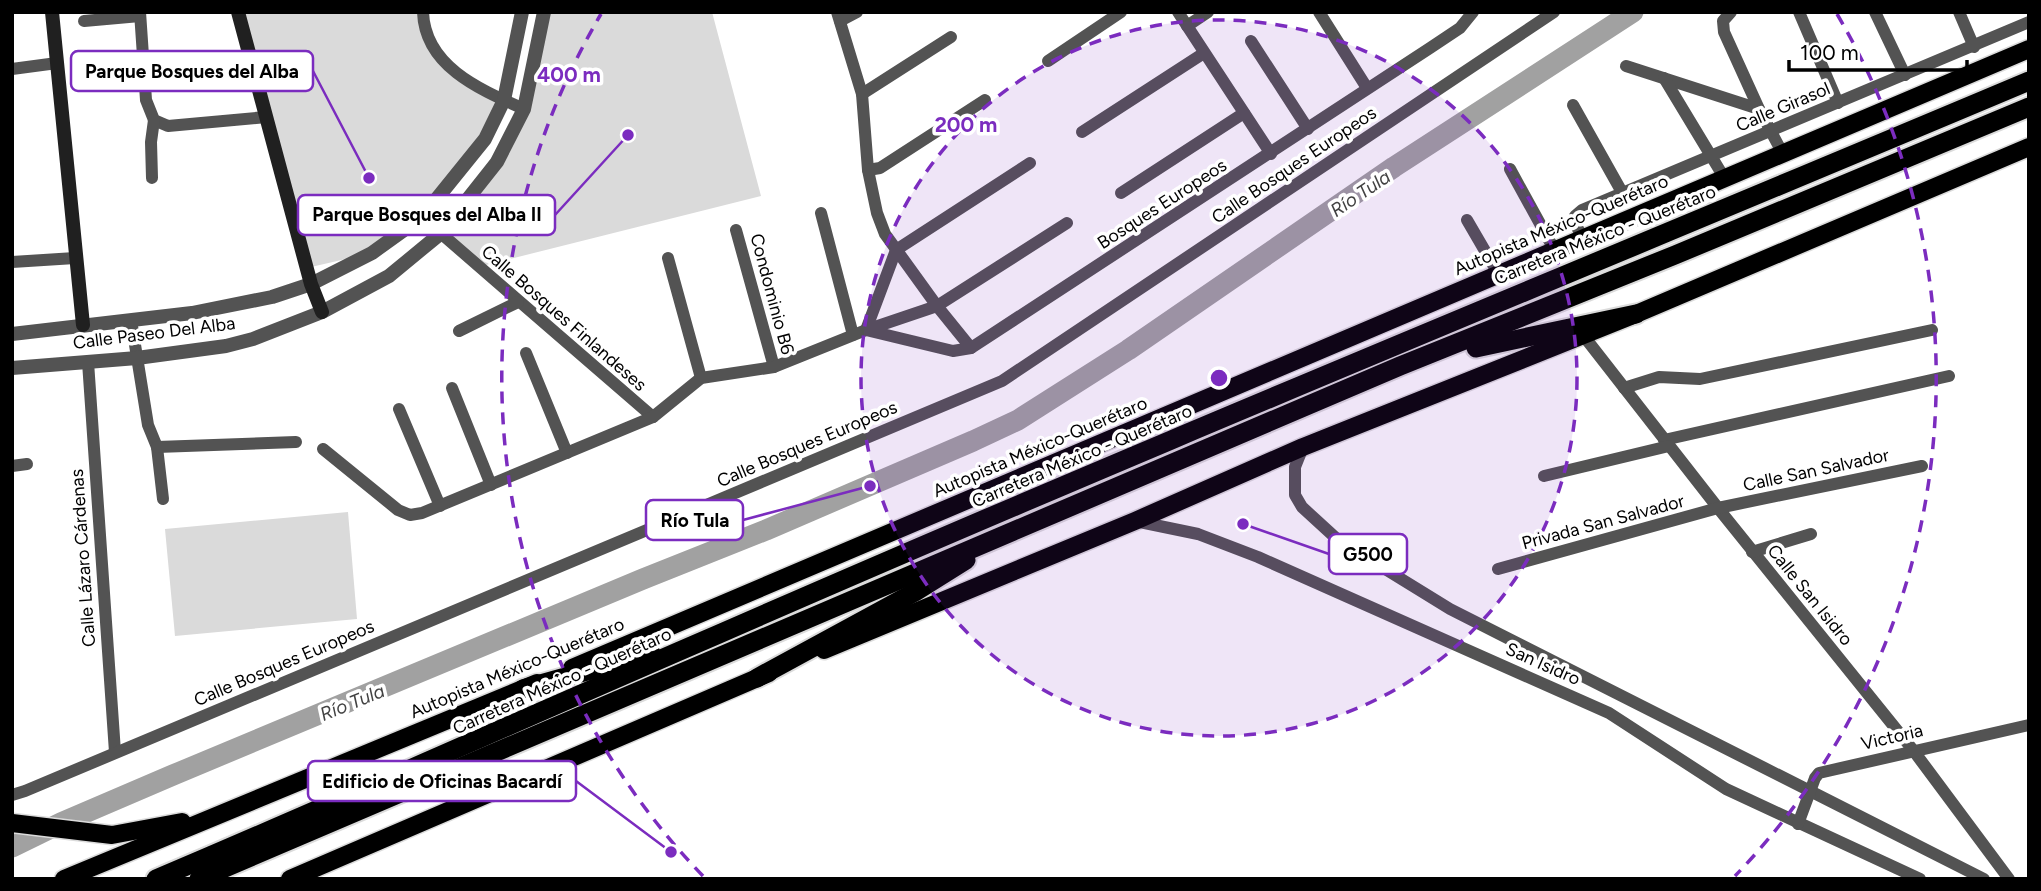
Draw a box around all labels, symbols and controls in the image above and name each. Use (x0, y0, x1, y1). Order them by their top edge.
scale bar (1789, 28, 1968, 72)
text: 100 m (1800, 40, 1859, 65)
callout: Parque Bosques del Alba (71, 51, 313, 91)
text: Parque Bosques del Alba (85, 60, 299, 83)
text: 400 m (537, 62, 601, 87)
street label: Calle Girasol (1733, 77, 1833, 137)
street label: Calle Bosques Europeos (1208, 102, 1380, 228)
text: 200 m (935, 112, 997, 137)
street label: Bosques Europeos (1093, 154, 1231, 254)
water label: Río Tula (1326, 165, 1395, 222)
street label: Autopista México-Querétaro (1451, 170, 1671, 280)
street label: Carretera México - Querétaro (1491, 180, 1719, 290)
callout: Parque Bosques del Alba II (298, 195, 555, 235)
text: Parque Bosques del Alba II (312, 203, 542, 226)
street label: Condominio B6 (745, 231, 799, 357)
street label: Calle Bosques Finlandeses (477, 240, 651, 396)
street label: Calle Paseo Del Alba (72, 312, 236, 354)
centre of rings (1207, 366, 1231, 390)
street label: Autopista México-Querétaro (930, 392, 1150, 502)
street label: Calle Bosques Europeos (713, 396, 901, 492)
street label: Carretera México - Querétaro (969, 400, 1195, 512)
street label: Calle San Salvador (1741, 444, 1891, 496)
street label: Calle Lázaro Cárdenas (66, 468, 100, 648)
street label: Privada San Salvador (1519, 490, 1687, 554)
callout: Río Tula (646, 500, 743, 540)
text: Río Tula (661, 509, 729, 532)
callout: G500 (1329, 534, 1407, 574)
street label: Calle San Isidro (1763, 540, 1857, 650)
text: G500 (1343, 543, 1393, 566)
street label: Autopista México-Querétaro (407, 613, 627, 723)
street label: Calle Bosques Europeos (190, 615, 378, 711)
street label: Carretera México - Querétaro (449, 623, 675, 739)
street label: San Isidro (1502, 638, 1584, 690)
water label: Río Tula (317, 679, 388, 726)
street label: Victoria (1859, 719, 1925, 755)
callout: Edificio de Oficinas Bacardí (308, 761, 576, 801)
text: Edificio de Oficinas Bacardí (322, 770, 563, 793)

